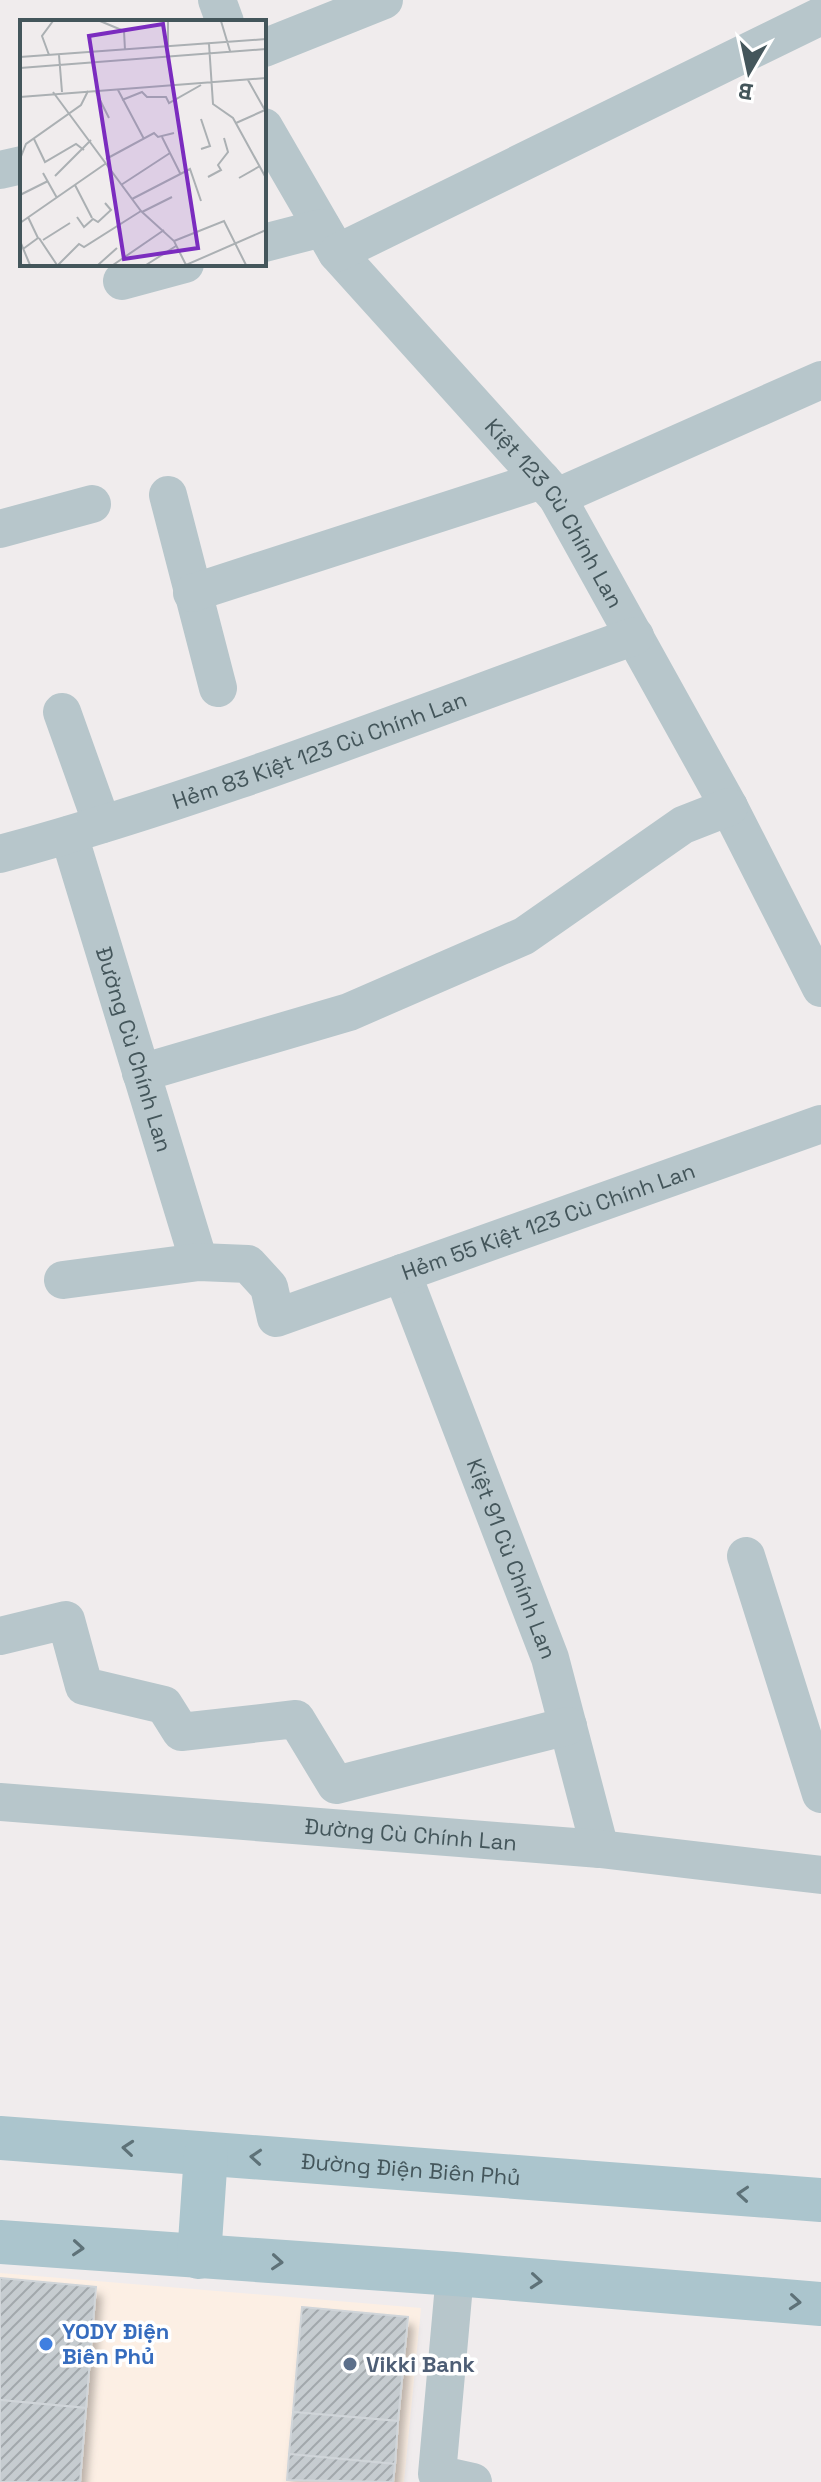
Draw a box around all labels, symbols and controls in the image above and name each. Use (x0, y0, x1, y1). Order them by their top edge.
inset map (20, 20, 266, 266)
north arrow (709, 32, 789, 112)
text: B (736, 77, 755, 107)
street label: Kiệt 123 Cù Chính Lan (479, 413, 630, 613)
street label: Hẻm 83 Kiệt 123 Cù Chính Lan (169, 685, 470, 815)
street label: Đường Cù Chính Lan (90, 943, 179, 1155)
street label: Hẻm 55 Kiệt 123 Cù Chính Lan (398, 1156, 699, 1286)
street label: Kiệt 91 Cù Chính Lan (461, 1454, 563, 1663)
street label: Đường Cù Chính Lan (304, 1812, 518, 1856)
one-way arrow (121, 2140, 134, 2157)
street label: Đường Điện Biên Phủ (300, 2147, 522, 2191)
one-way arrow (249, 2149, 262, 2166)
one-way arrow (736, 2186, 749, 2203)
one-way arrow (72, 2239, 85, 2256)
one-way arrow (271, 2253, 284, 2270)
one-way arrow (530, 2272, 543, 2289)
one-way arrow (789, 2293, 802, 2310)
place label: YODY Điện Biên Phủ (62, 2317, 169, 2370)
marker: YODY Điện Biên Phủ (37, 2335, 55, 2353)
place label: Vikki Bank (366, 2350, 476, 2378)
marker: Vikki Bank (341, 2355, 359, 2373)

